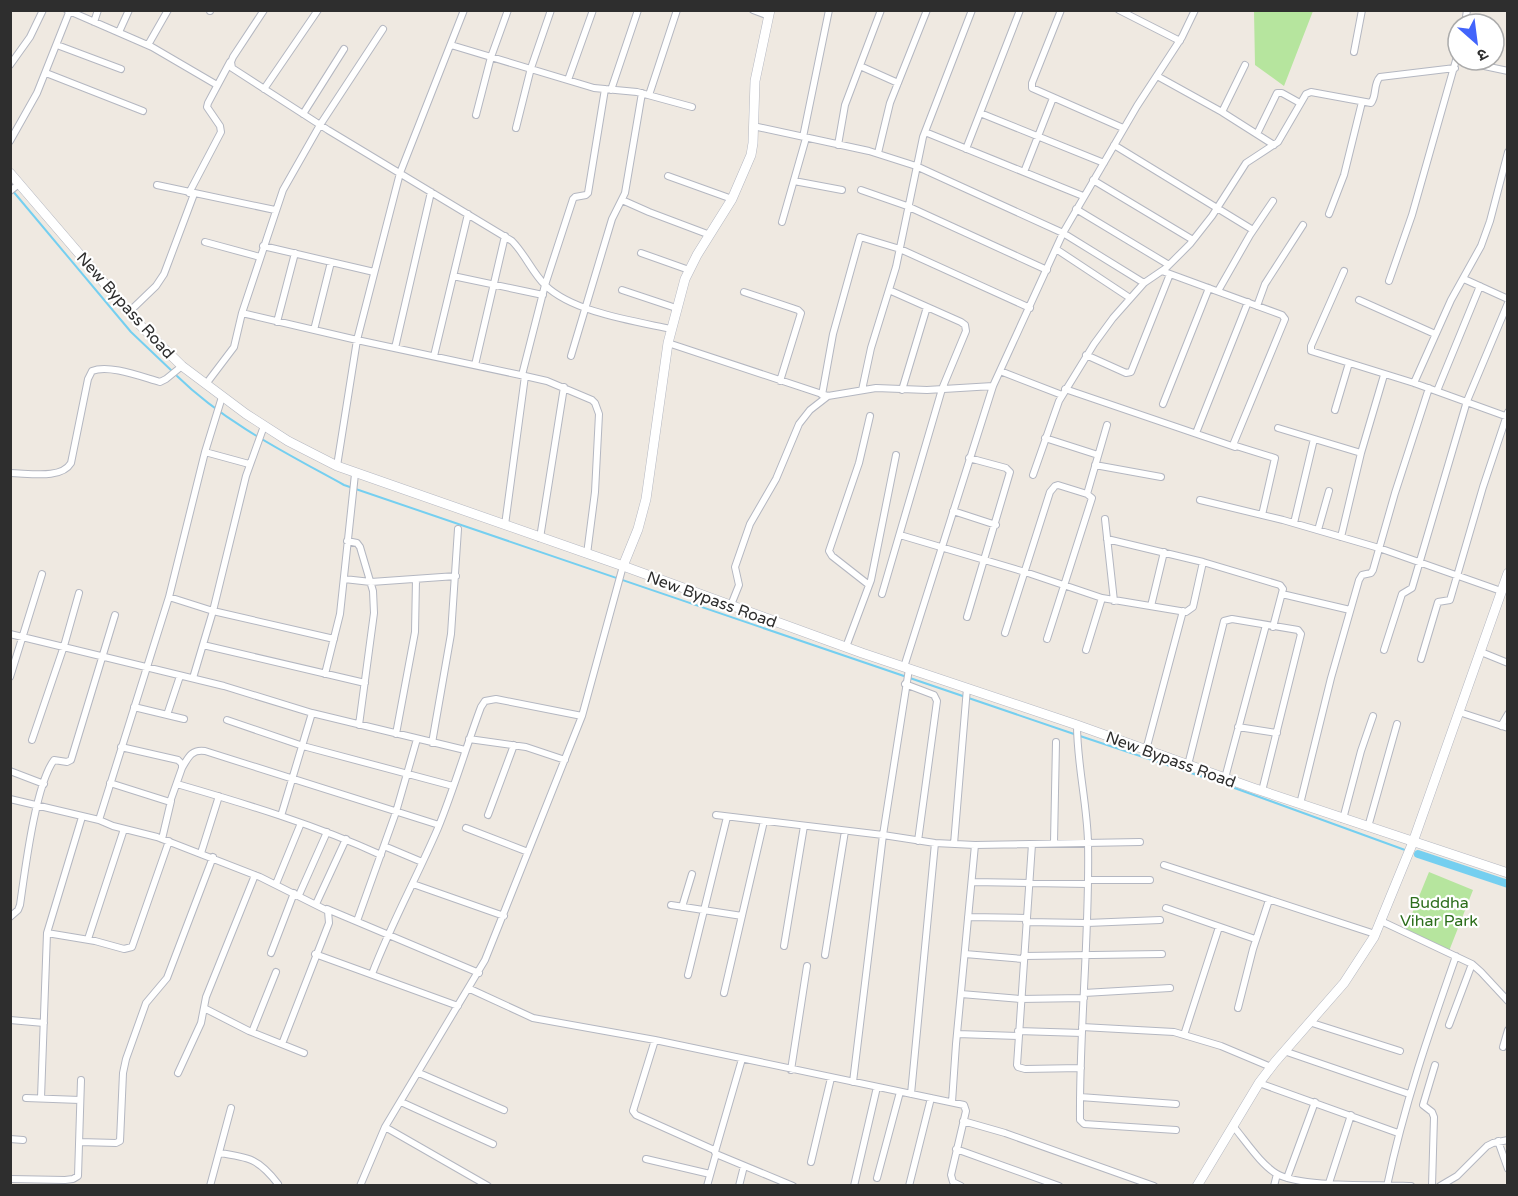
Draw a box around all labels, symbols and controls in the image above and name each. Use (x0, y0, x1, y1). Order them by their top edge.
north arrow (1446, 12, 1506, 72)
text: उ (1473, 43, 1491, 66)
street label: New Bypass Road (72, 248, 178, 363)
street label: New Bypass Road (644, 567, 779, 633)
street label: New Bypass Road (1103, 727, 1238, 793)
park label: Buddha Vihar Park (1400, 893, 1478, 931)

